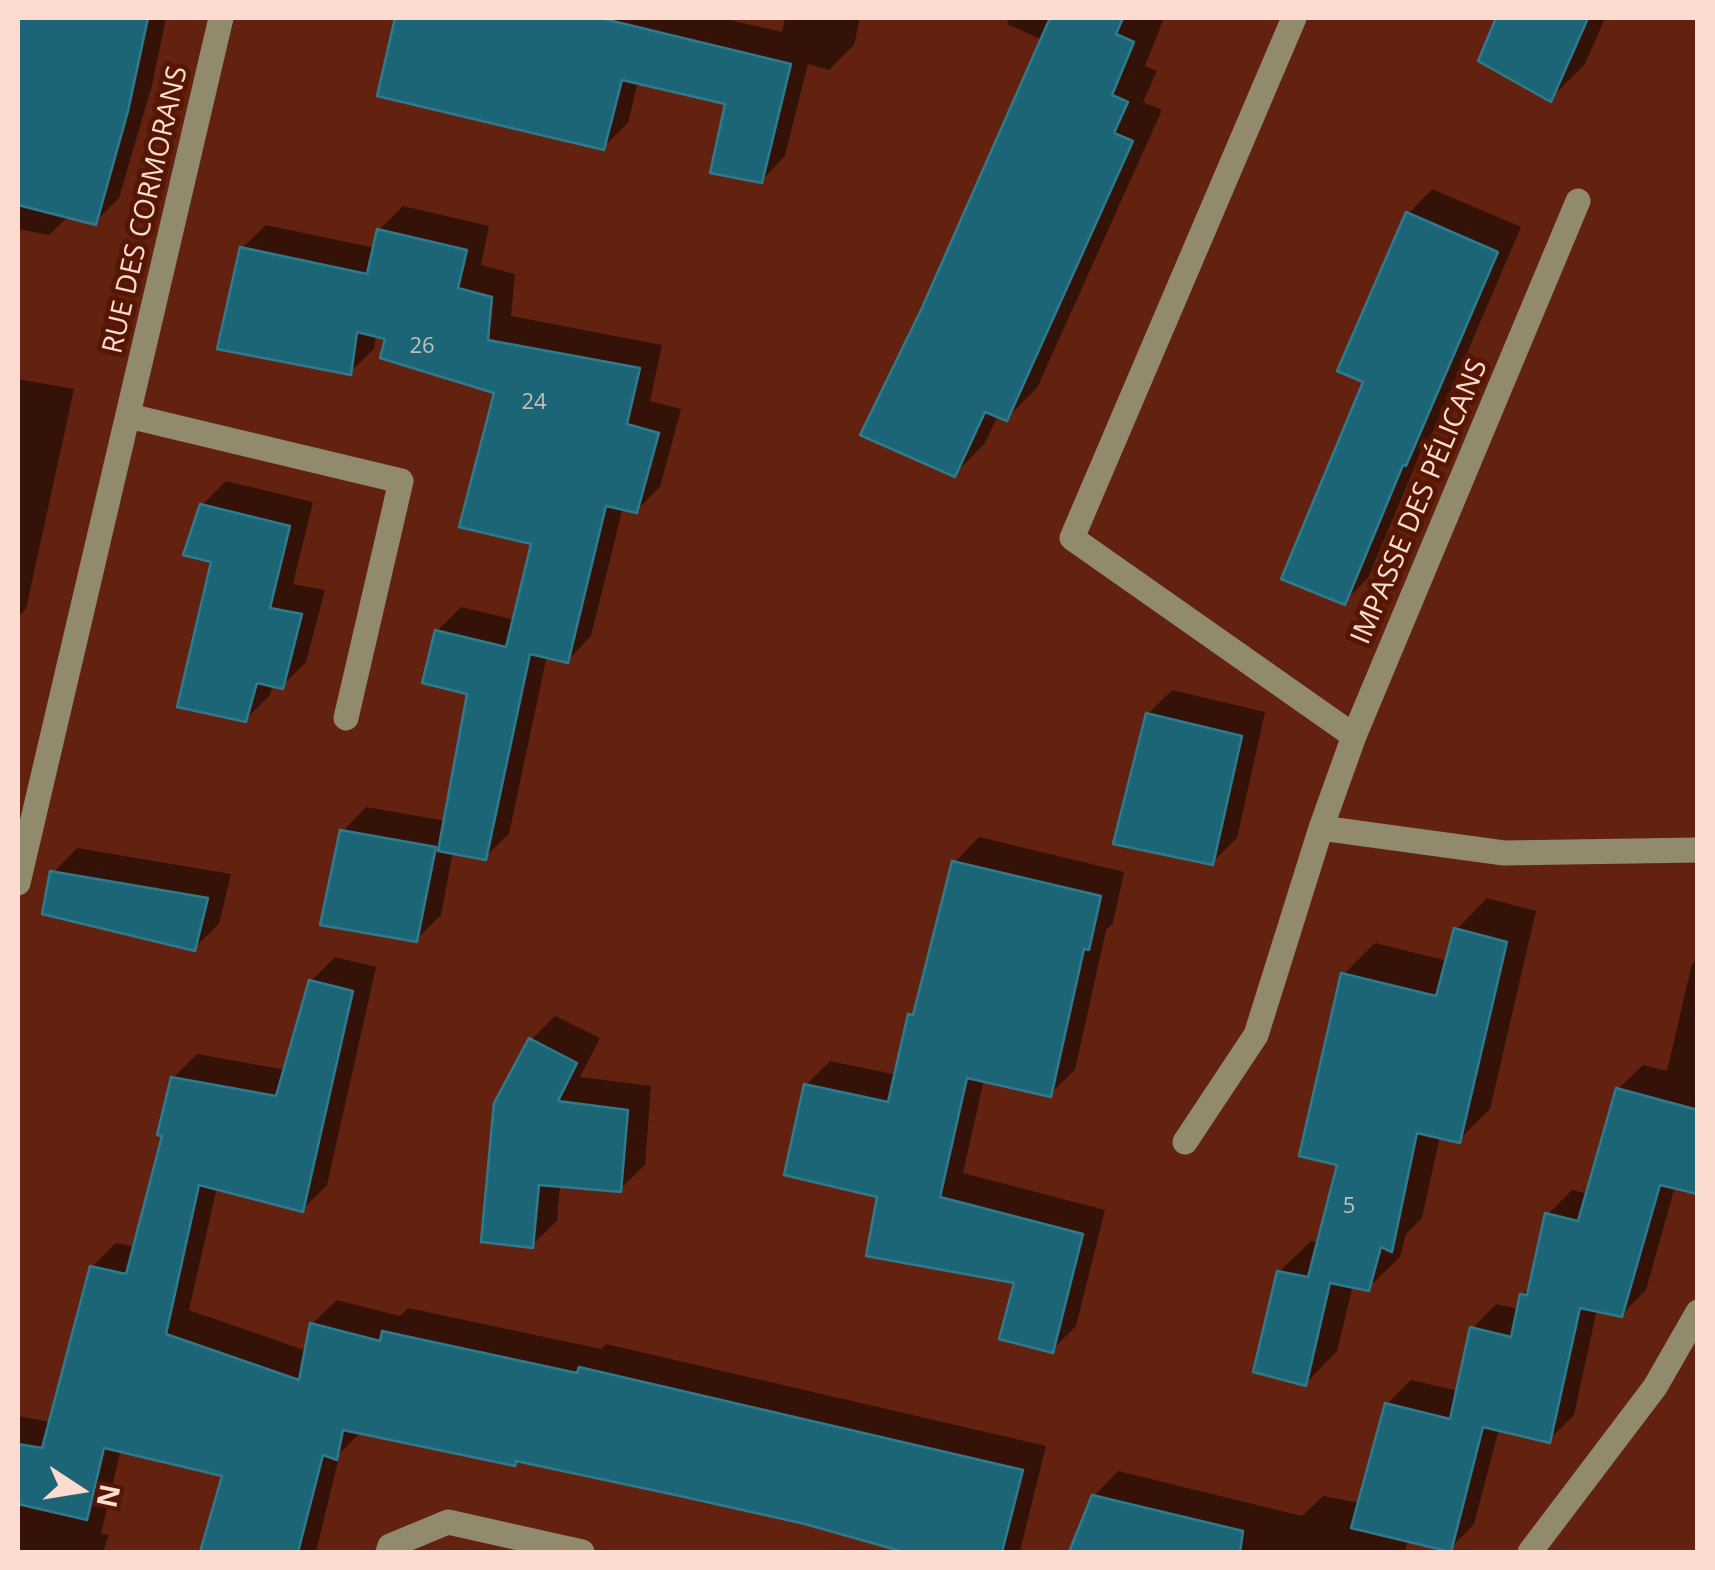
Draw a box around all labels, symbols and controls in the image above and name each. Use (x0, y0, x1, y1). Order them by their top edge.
street label: RUE DES CORMORANS (97, 63, 195, 357)
house number: 26 (409, 334, 435, 360)
street label: IMPASSE DES PÉLICANS (1345, 355, 1495, 649)
house number: 24 (521, 390, 547, 416)
house number: 5 (1343, 1194, 1355, 1220)
north arrow (30, 1440, 130, 1540)
text: N (88, 1481, 130, 1511)

